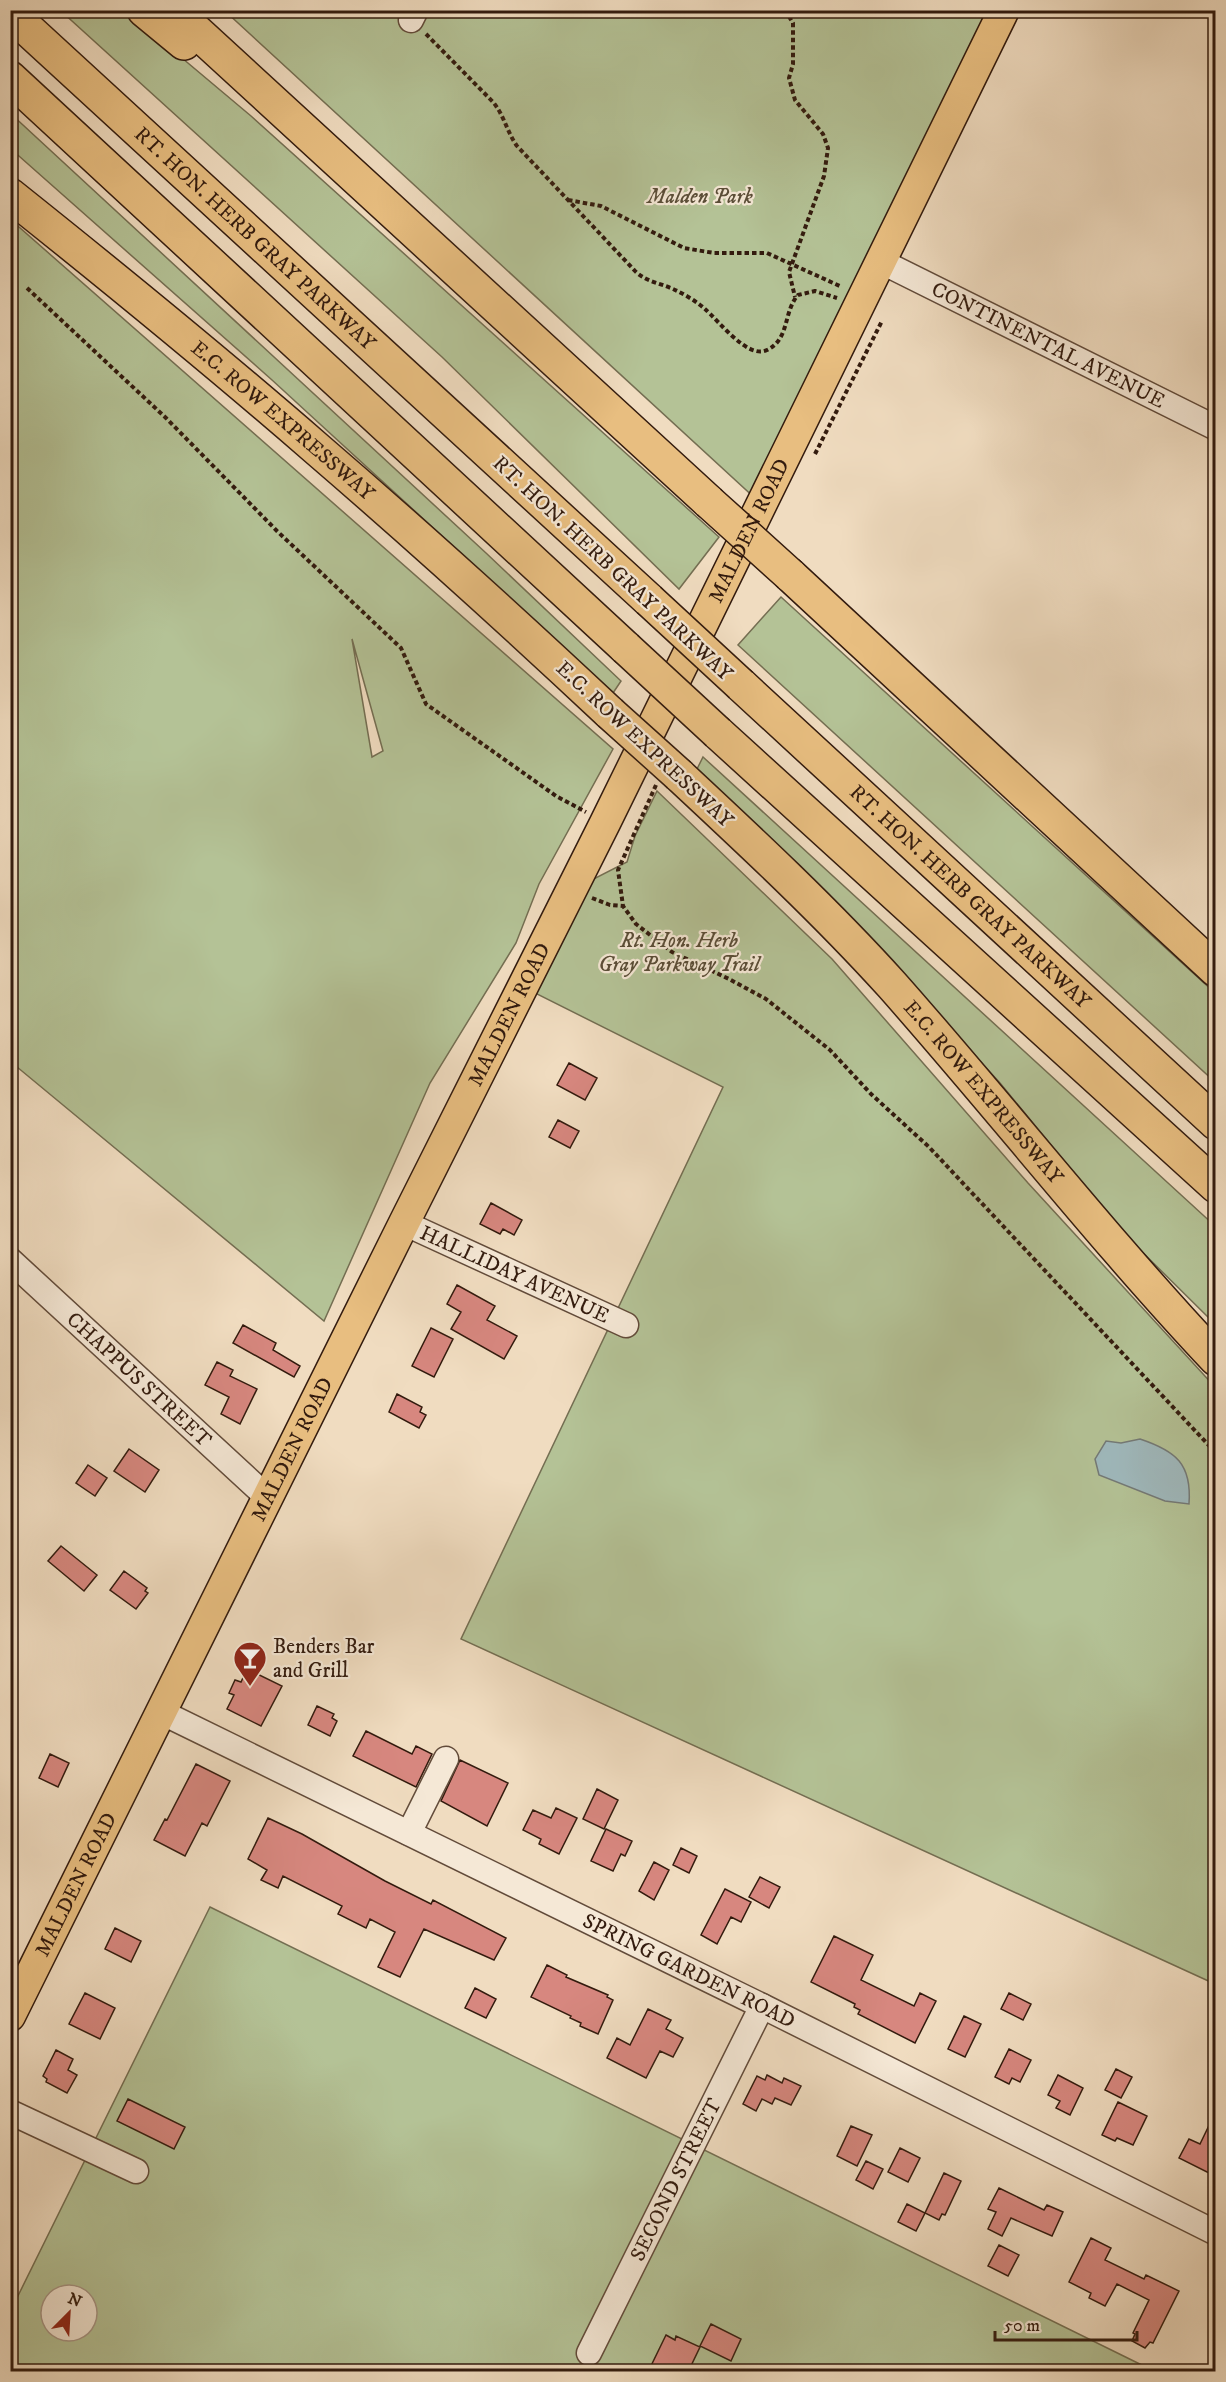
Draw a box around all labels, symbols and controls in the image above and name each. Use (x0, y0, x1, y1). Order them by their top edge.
street label: RT. HON. HERB GRAY PARKWAY (128, 122, 381, 357)
park label: Malden Park (645, 184, 753, 210)
street label: CONTINENTAL AVENUE (927, 277, 1169, 415)
street label: E.C. ROW EXPRESSWAY (185, 335, 380, 507)
street label: RT. HON. HERB GRAY PARKWAY (487, 451, 738, 687)
street label: MALDEN ROAD (703, 455, 796, 607)
street label: E.C. ROW EXPRESSWAY (550, 656, 739, 834)
street label: RT. HON. HERB GRAY PARKWAY (844, 780, 1096, 1015)
park label: Rt. Hon. Herb Gray Parkway Trail (598, 928, 762, 978)
street label: MALDEN ROAD (463, 939, 557, 1091)
street label: E.C. ROW EXPRESSWAY (897, 995, 1069, 1191)
street label: HALLIDAY AVENUE (416, 1220, 613, 1330)
street label: CHAPPUS STREET (61, 1307, 217, 1453)
street label: MALDEN ROAD (246, 1373, 339, 1526)
place label: Benders Bar and Grill (273, 1634, 375, 1684)
bar icon: Benders Bar and Grill (232, 1640, 268, 1687)
street label: MALDEN ROAD (30, 1809, 123, 1961)
street label: SPRING GARDEN ROAD (578, 1908, 799, 2035)
street label: SECOND STREET (625, 2094, 728, 2266)
north arrow (39, 2283, 99, 2343)
text: N (65, 2288, 85, 2312)
scale bar (995, 2304, 1138, 2342)
text: 50 m (1004, 2315, 1040, 2337)

